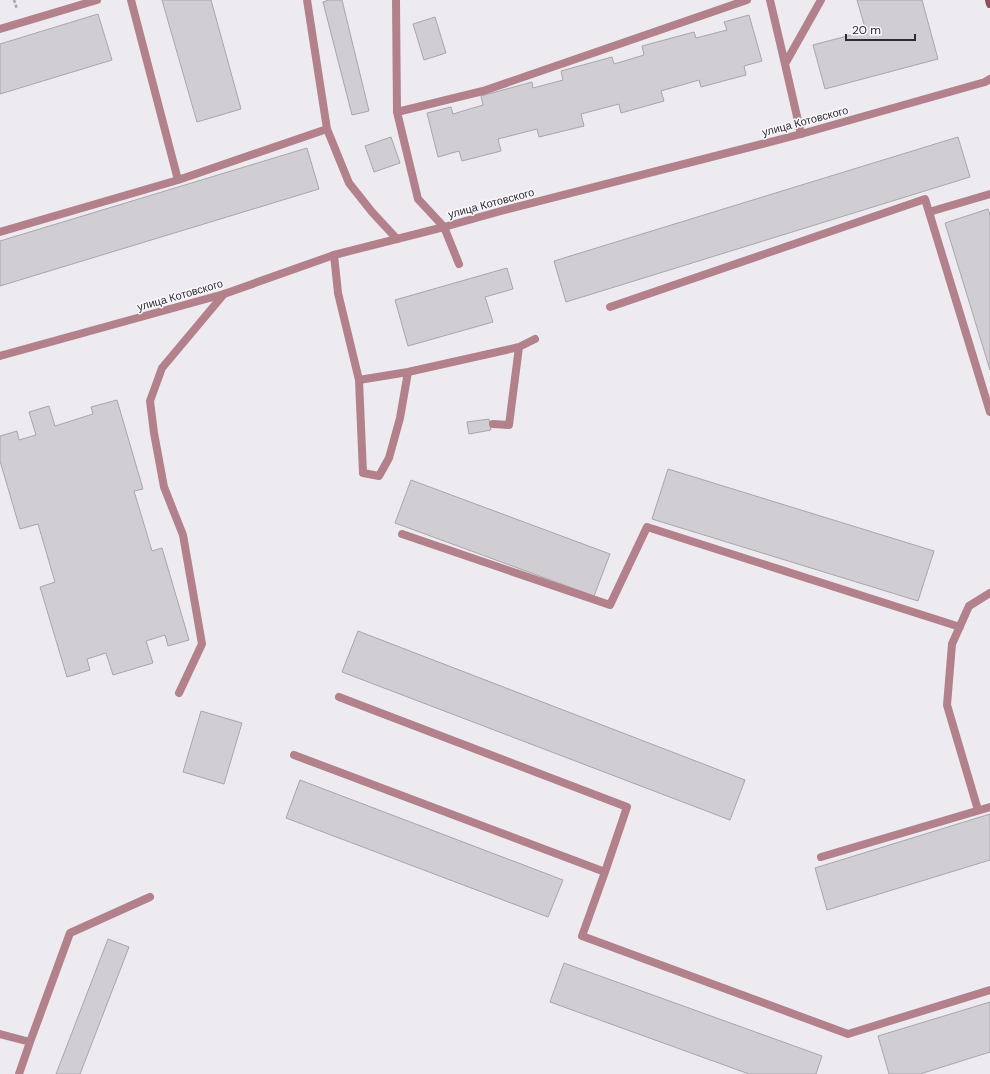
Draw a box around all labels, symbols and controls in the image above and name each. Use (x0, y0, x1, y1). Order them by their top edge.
scale bar (846, 16, 915, 42)
text: 20 m (852, 22, 881, 38)
street label: улица Котовского (760, 103, 850, 139)
street label: улица Котовского (446, 185, 536, 221)
street label: улица Котовского (135, 276, 225, 314)

